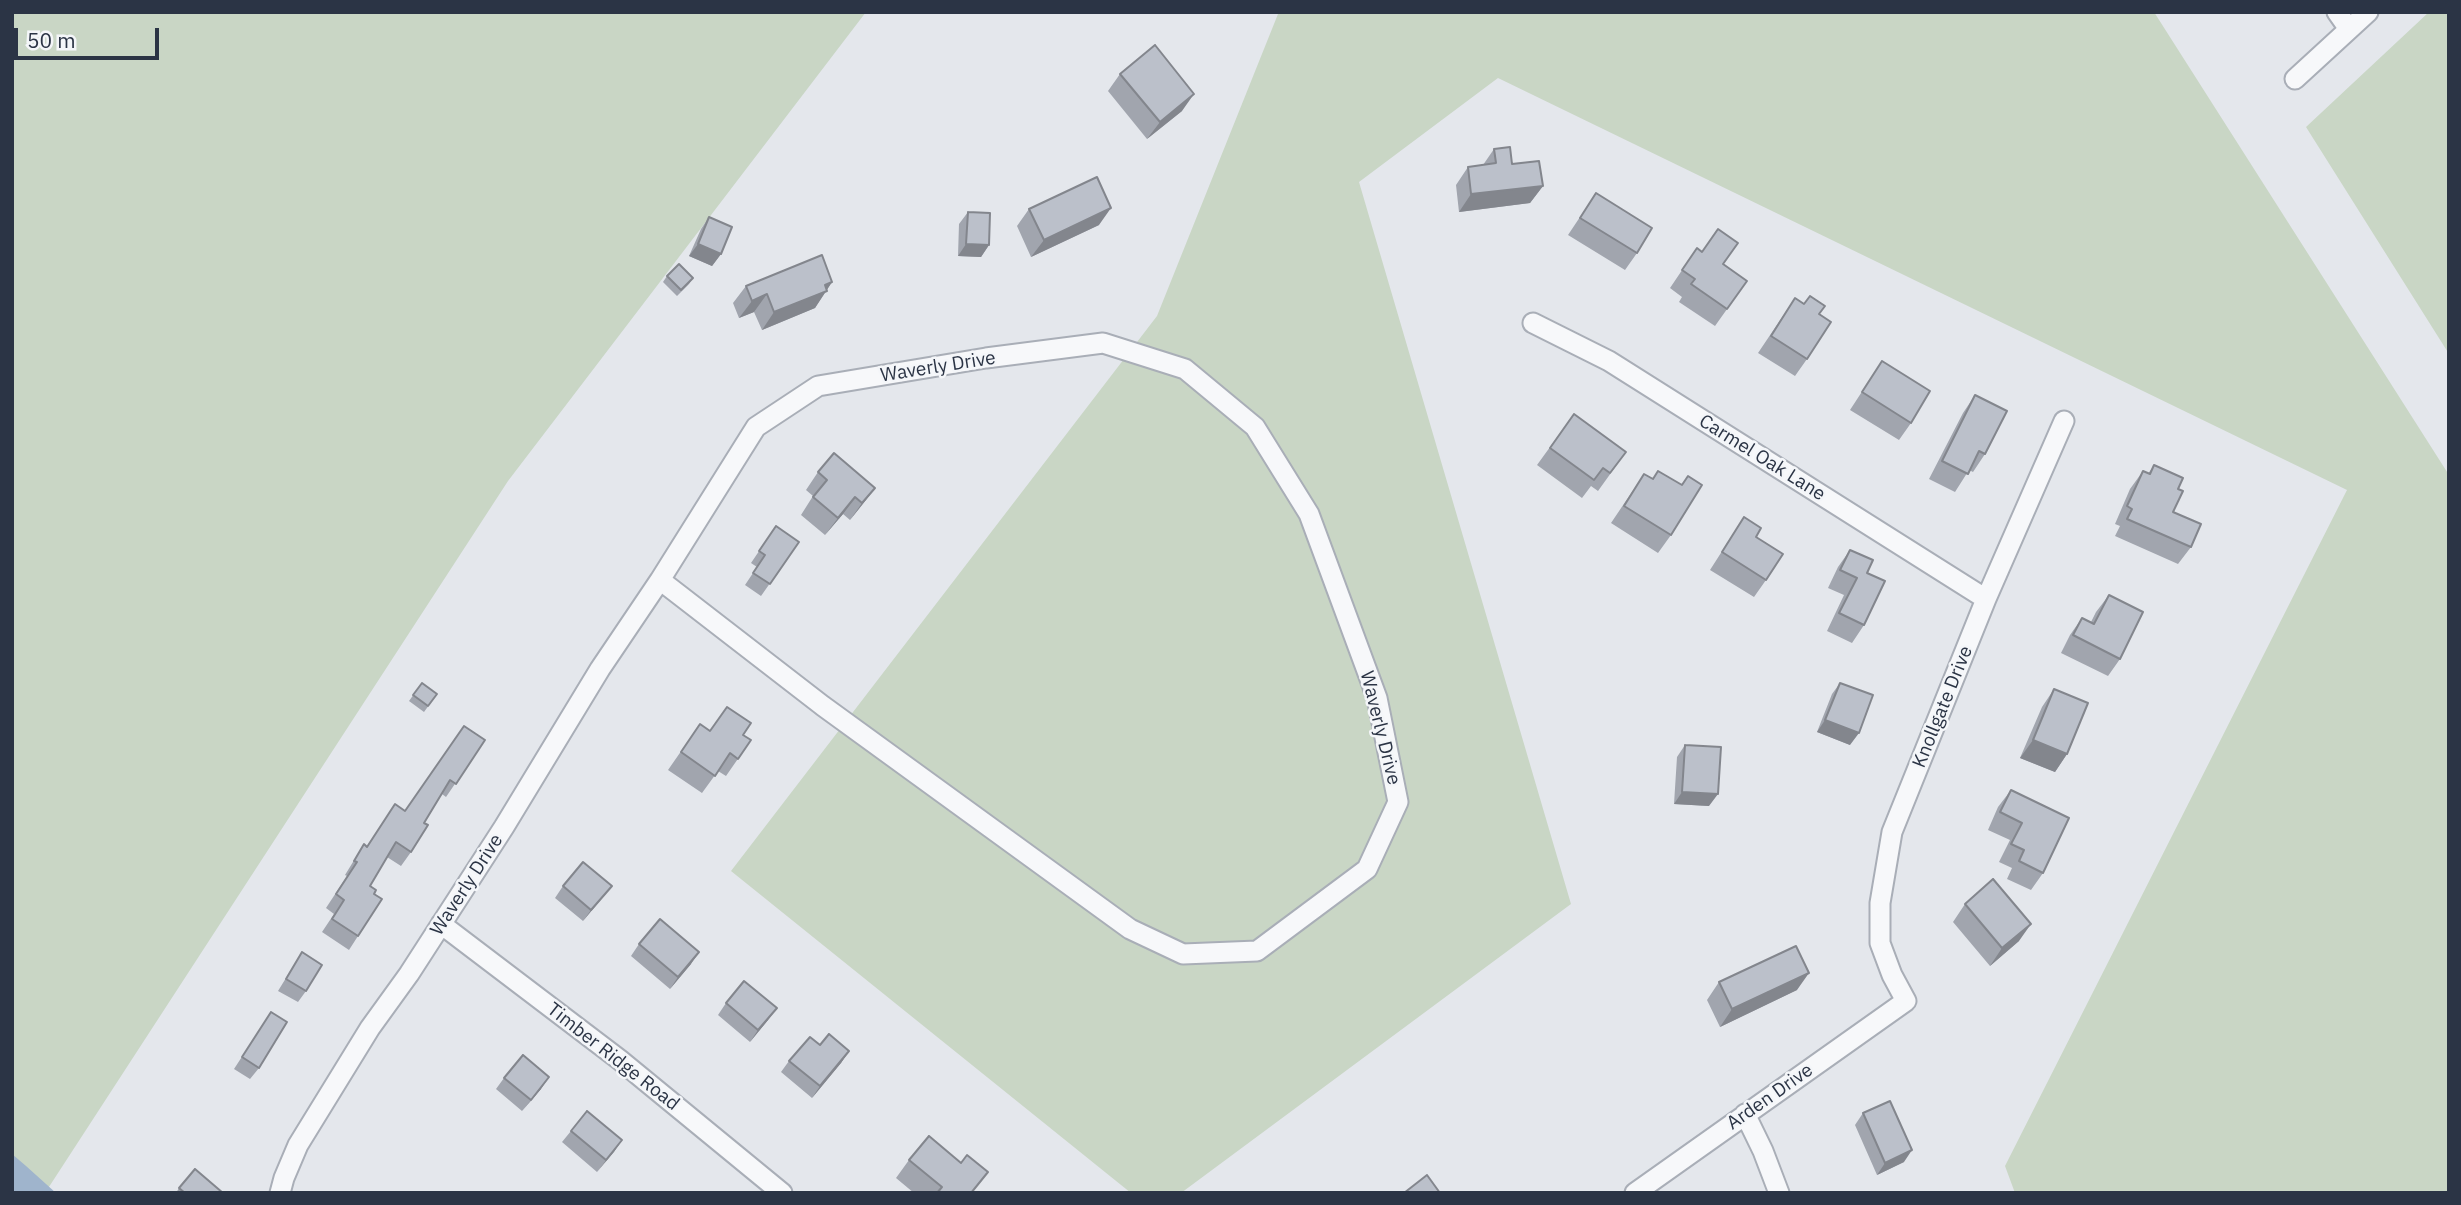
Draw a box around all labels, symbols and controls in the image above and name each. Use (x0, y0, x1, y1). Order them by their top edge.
scale bar (18, 14, 163, 58)
text: 50 m (27, 26, 76, 54)
street label: Waverly Drive (879, 347, 997, 387)
street label: Carmel Oak Lane (1695, 410, 1829, 506)
street label: Knollgate Drive (1908, 643, 1978, 771)
street label: Waverly Drive (1355, 669, 1405, 787)
street label: Waverly Drive (426, 830, 508, 940)
street label: Timber Ridge Road (542, 998, 684, 1116)
street label: Arden Drive (1723, 1059, 1817, 1135)

